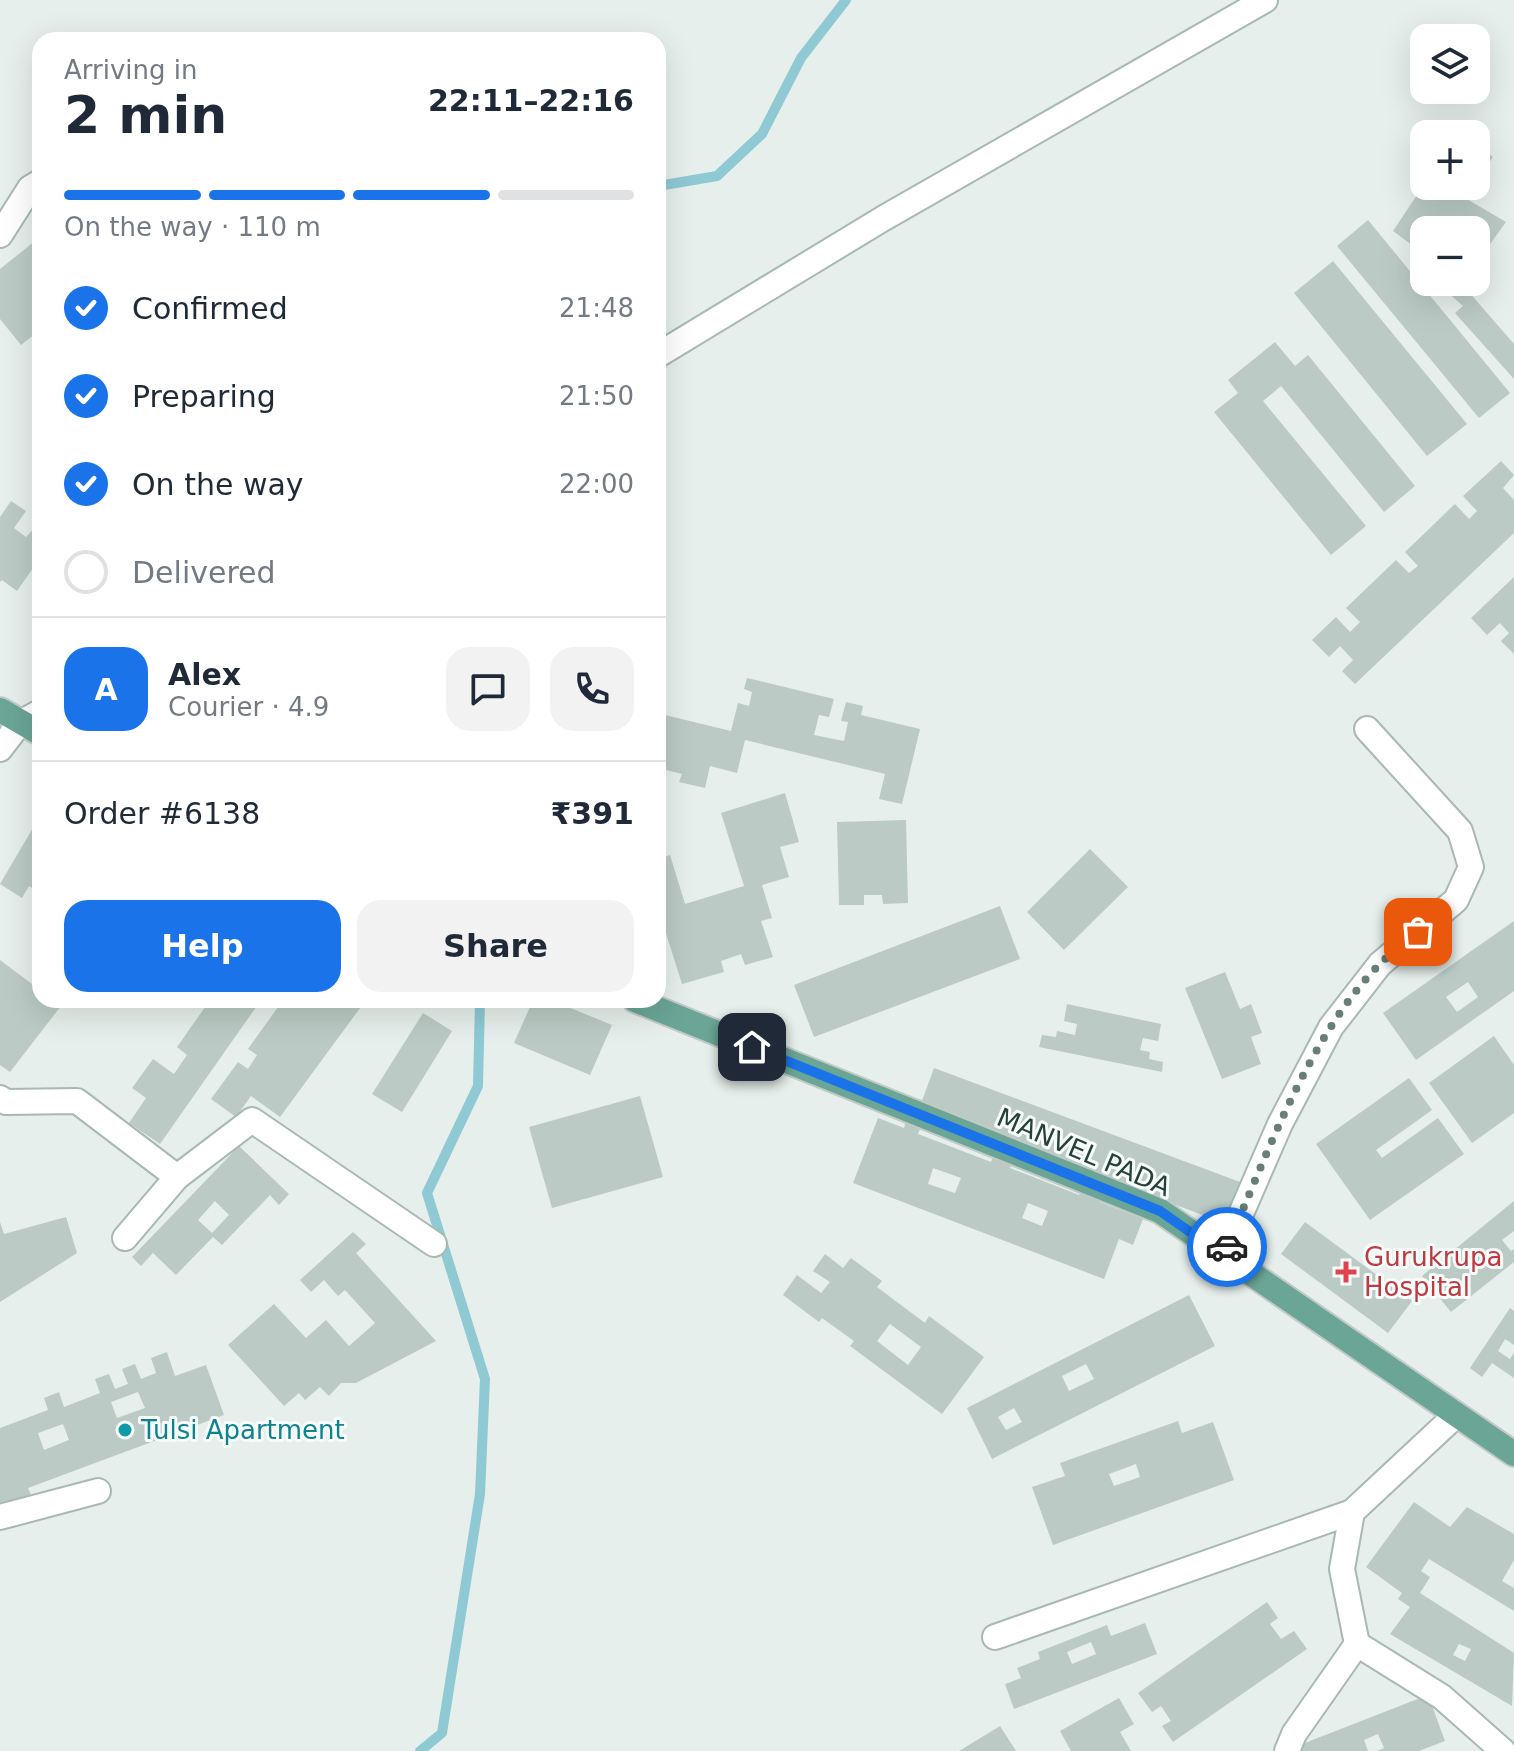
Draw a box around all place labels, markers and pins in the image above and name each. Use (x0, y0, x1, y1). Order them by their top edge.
pin (1384, 898, 1452, 966)
pin (718, 1013, 786, 1081)
place label: Gurukrupa Hospital (1364, 1242, 1502, 1302)
marker: Gurukrupa Hospital (1335, 1261, 1357, 1283)
place label: Tulsi Apartment (140, 1415, 345, 1445)
marker: Tulsi Apartment (116, 1421, 134, 1439)

